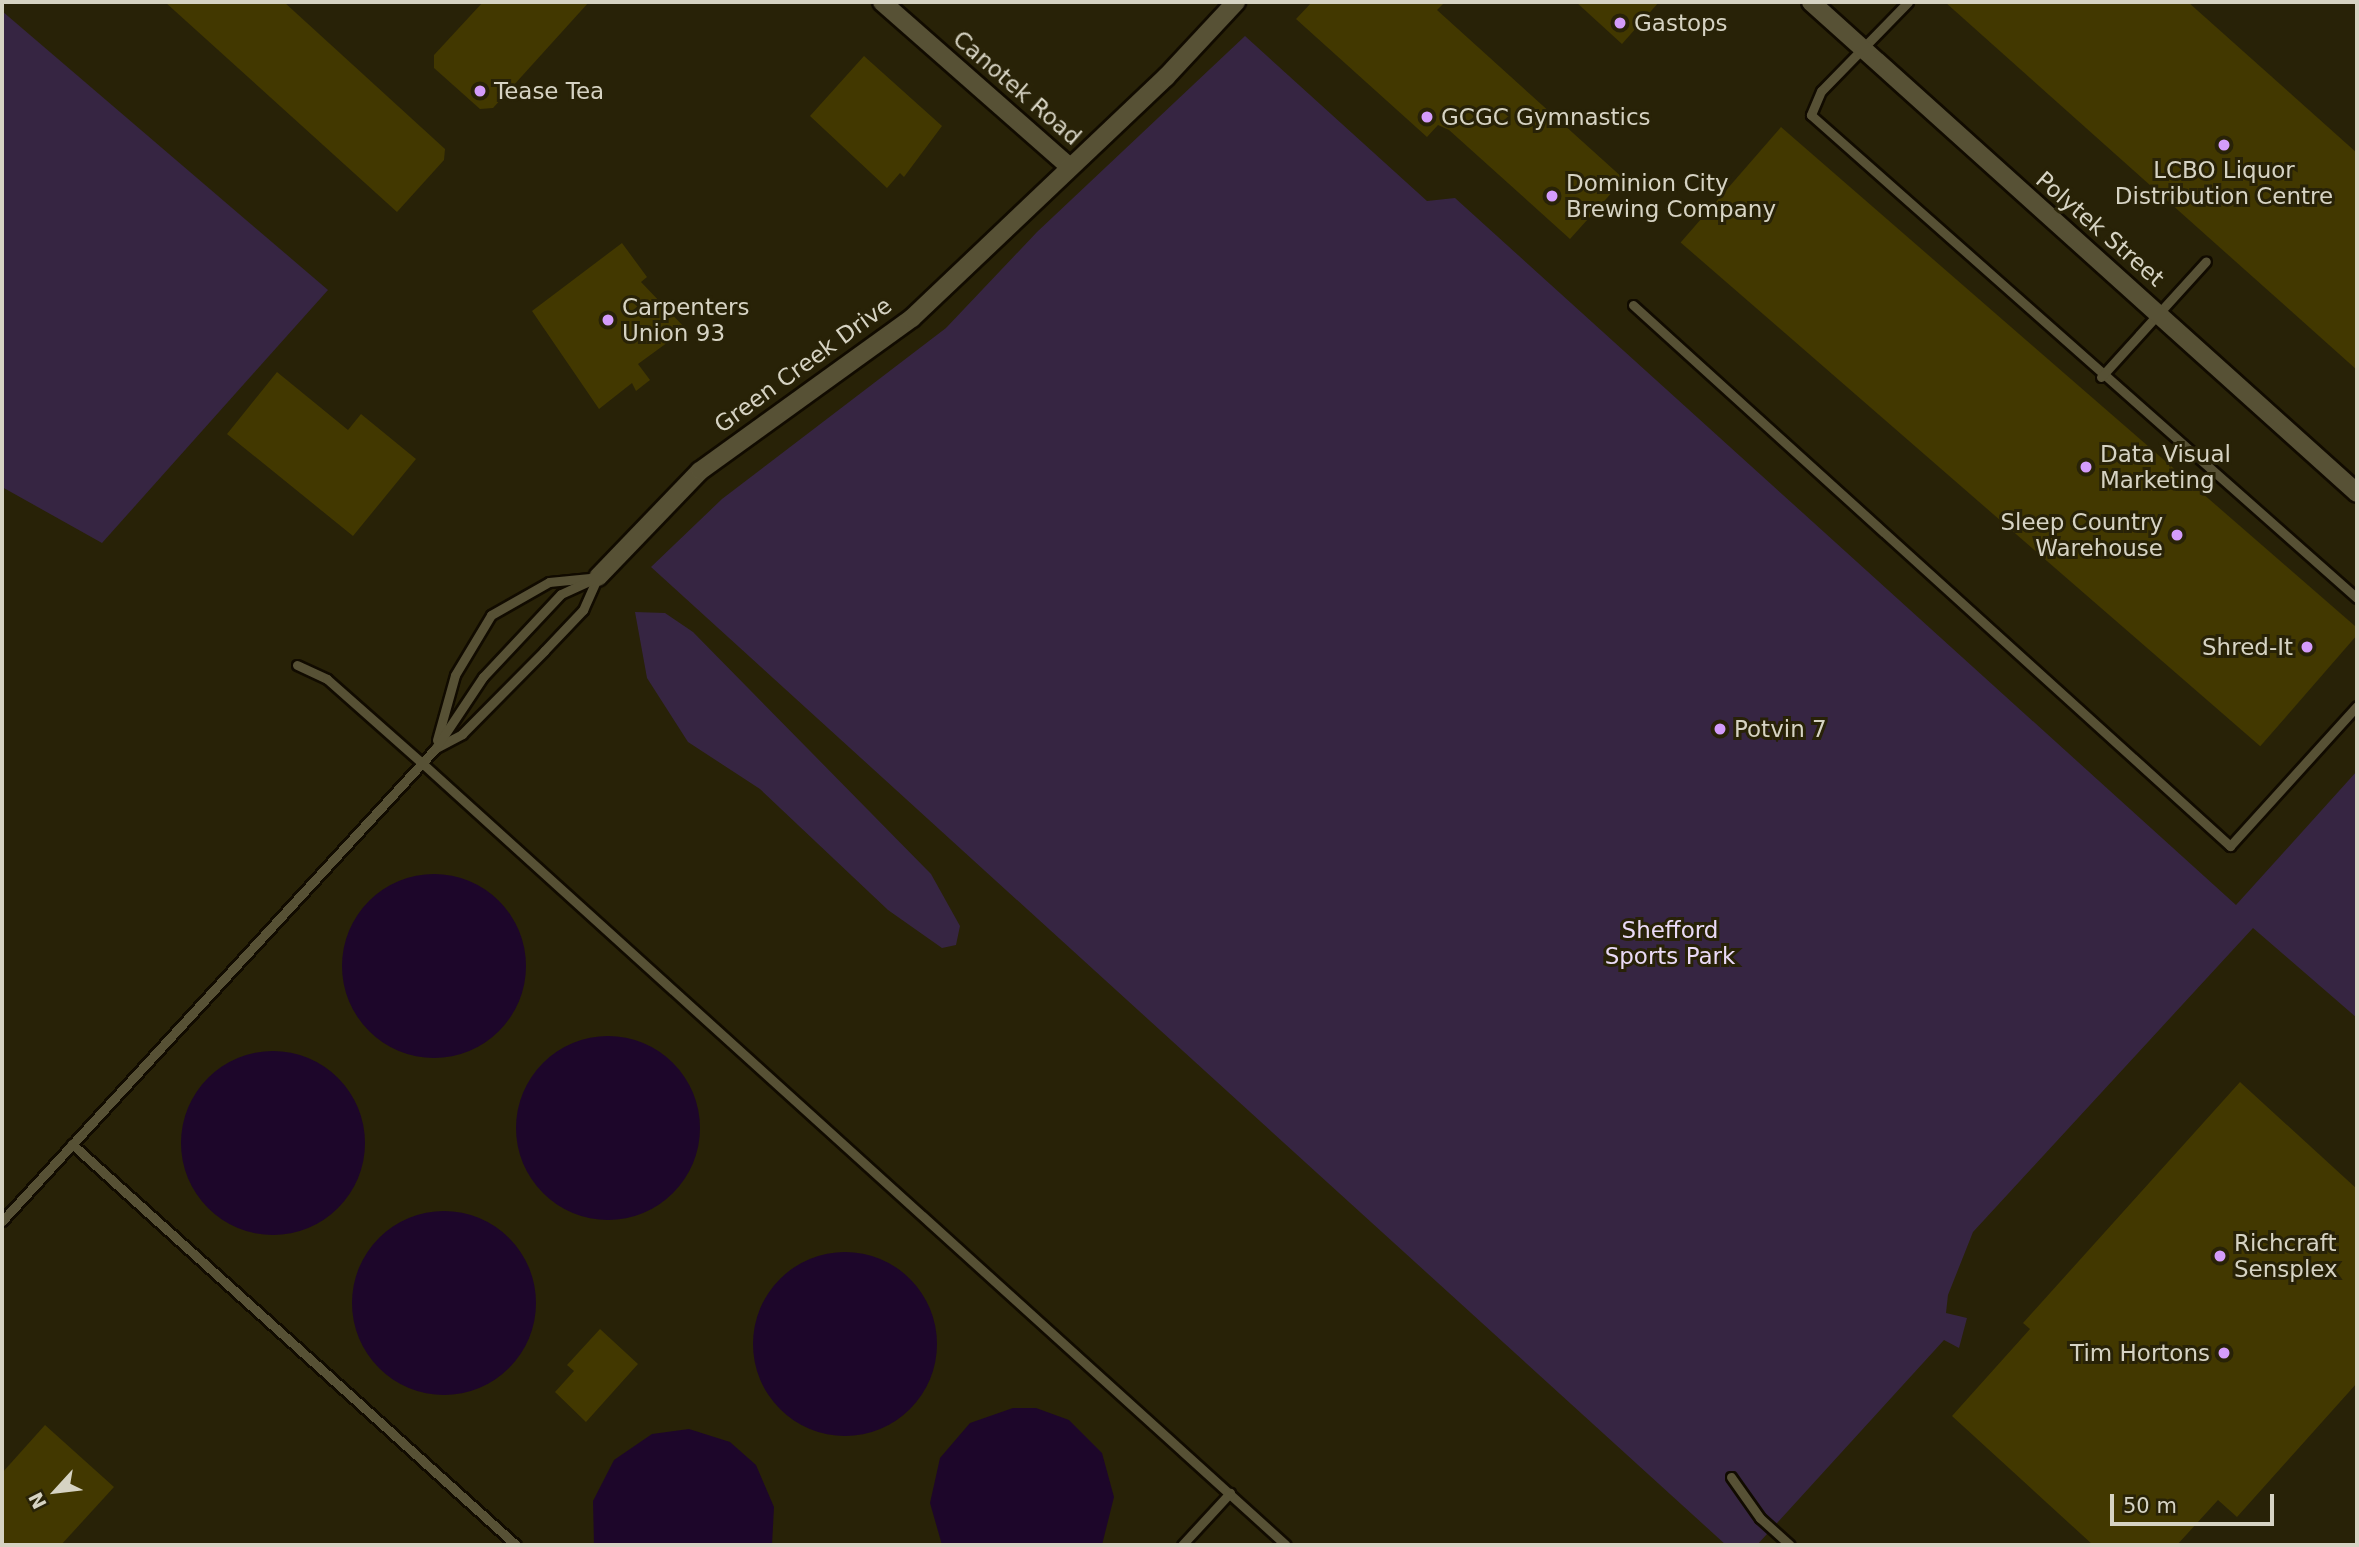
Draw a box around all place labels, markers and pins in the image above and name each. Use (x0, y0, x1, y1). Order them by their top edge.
place label: Gastops (1634, 9, 1728, 37)
marker: Gastops (1612, 15, 1628, 31)
place label: Tease Tea (494, 77, 604, 105)
marker: Tease Tea (472, 83, 488, 99)
place label: GCGC Gymnastics (1441, 103, 1651, 131)
marker: GCGC Gymnastics (1419, 109, 1435, 125)
marker: LCBO Liquor Distribution Centre (2216, 137, 2232, 153)
place label: LCBO Liquor Distribution Centre (2115, 156, 2333, 210)
place label: Dominion City Brewing Company (1566, 169, 1776, 223)
marker: Dominion City Brewing Company (1544, 188, 1560, 204)
place label: Carpenters Union 93 (622, 293, 750, 347)
marker: Carpenters Union 93 (600, 312, 616, 328)
place label: Data Visual Marketing (2100, 440, 2231, 494)
marker: Data Visual Marketing (2078, 459, 2094, 475)
place label: Sleep Country Warehouse (2000, 508, 2163, 562)
marker: Sleep Country Warehouse (2169, 527, 2185, 543)
place label: Shred-It (2202, 633, 2293, 661)
marker: Shred-It (2299, 639, 2315, 655)
place label: Potvin 7 (1734, 715, 1827, 743)
marker: Potvin 7 (1712, 721, 1728, 737)
place label: Richcraft Sensplex (2234, 1229, 2338, 1283)
marker: Richcraft Sensplex (2212, 1248, 2228, 1264)
place label: Tim Hortons (2070, 1339, 2210, 1367)
marker: Tim Hortons (2216, 1345, 2232, 1361)

